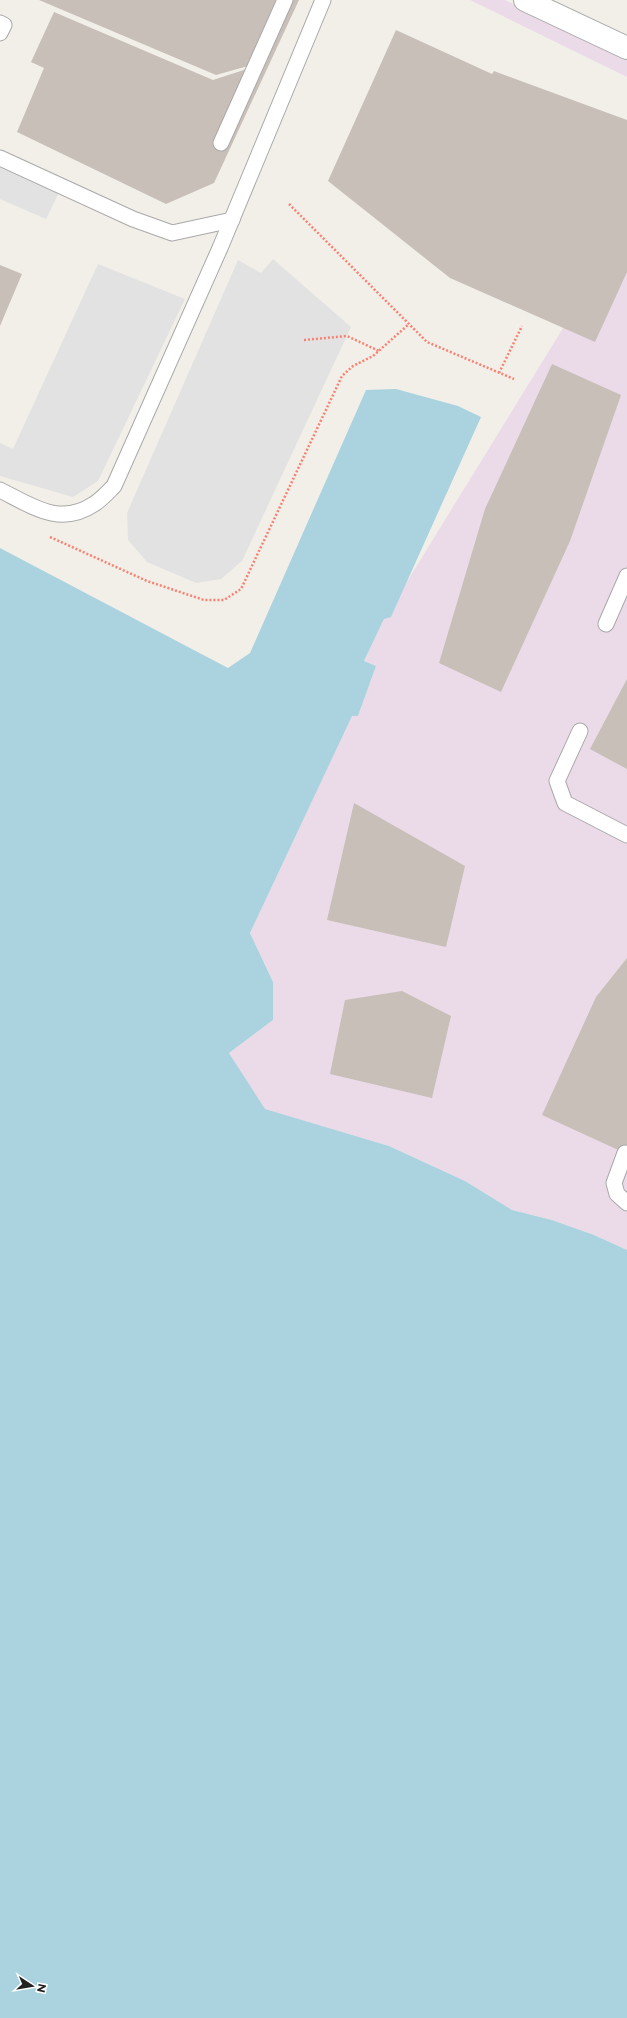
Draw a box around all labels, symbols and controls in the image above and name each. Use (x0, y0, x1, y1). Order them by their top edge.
north arrow (12, 1966, 52, 2006)
text: N (34, 1982, 50, 1994)

